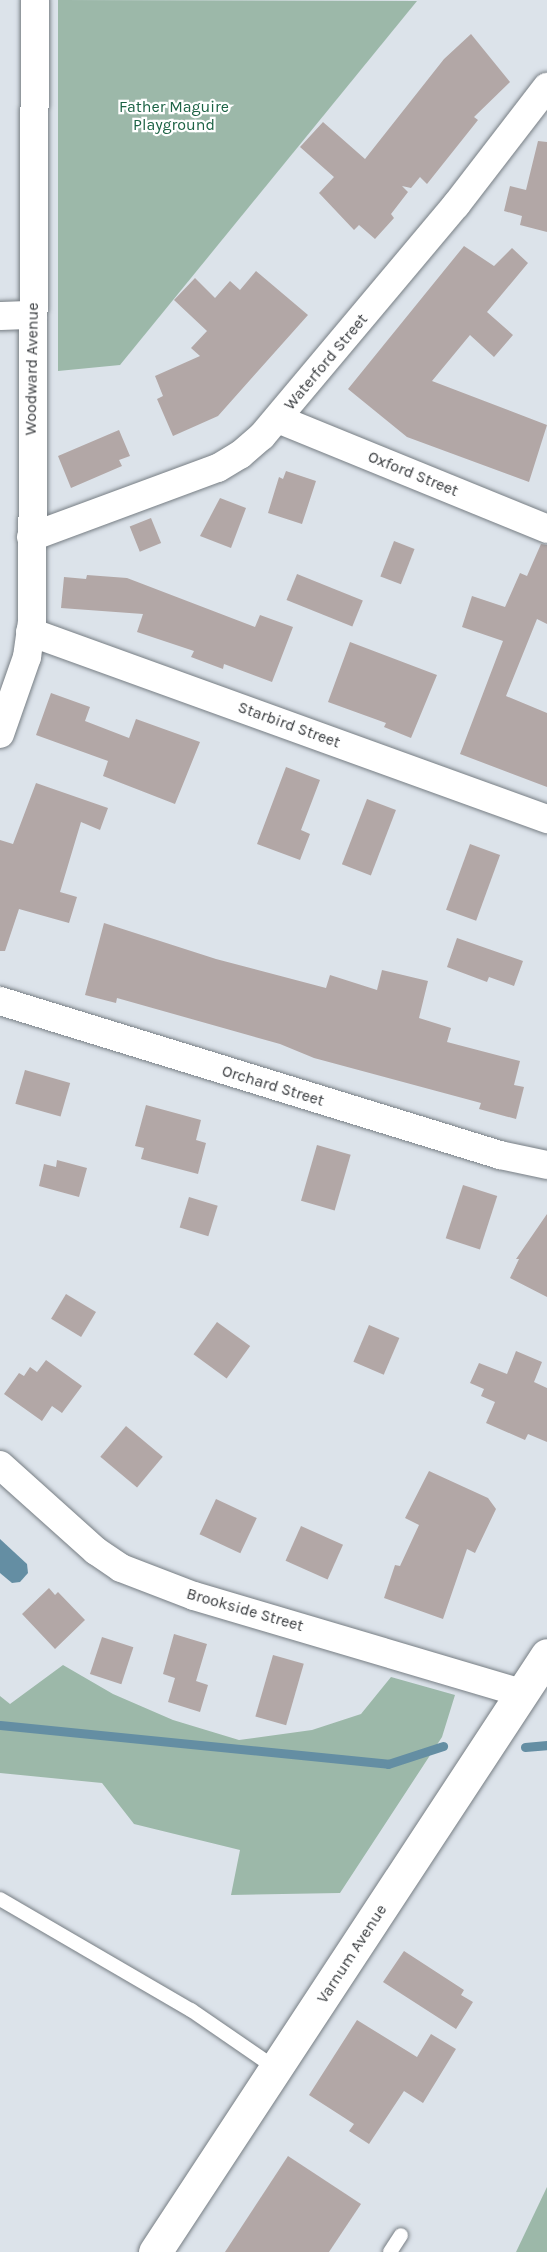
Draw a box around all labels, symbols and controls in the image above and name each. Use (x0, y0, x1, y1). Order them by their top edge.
park label: Father Maguire Playground (119, 97, 229, 135)
street label: Woodward Avenue (21, 302, 43, 436)
street label: Waterford Street (280, 310, 372, 414)
street label: Oxford Street (365, 447, 461, 501)
street label: Starbird Street (235, 698, 343, 752)
street label: Orchard Street (220, 1061, 326, 1111)
street label: Brookside Street (184, 1584, 306, 1636)
street label: Varnum Avenue (313, 1901, 391, 2007)

